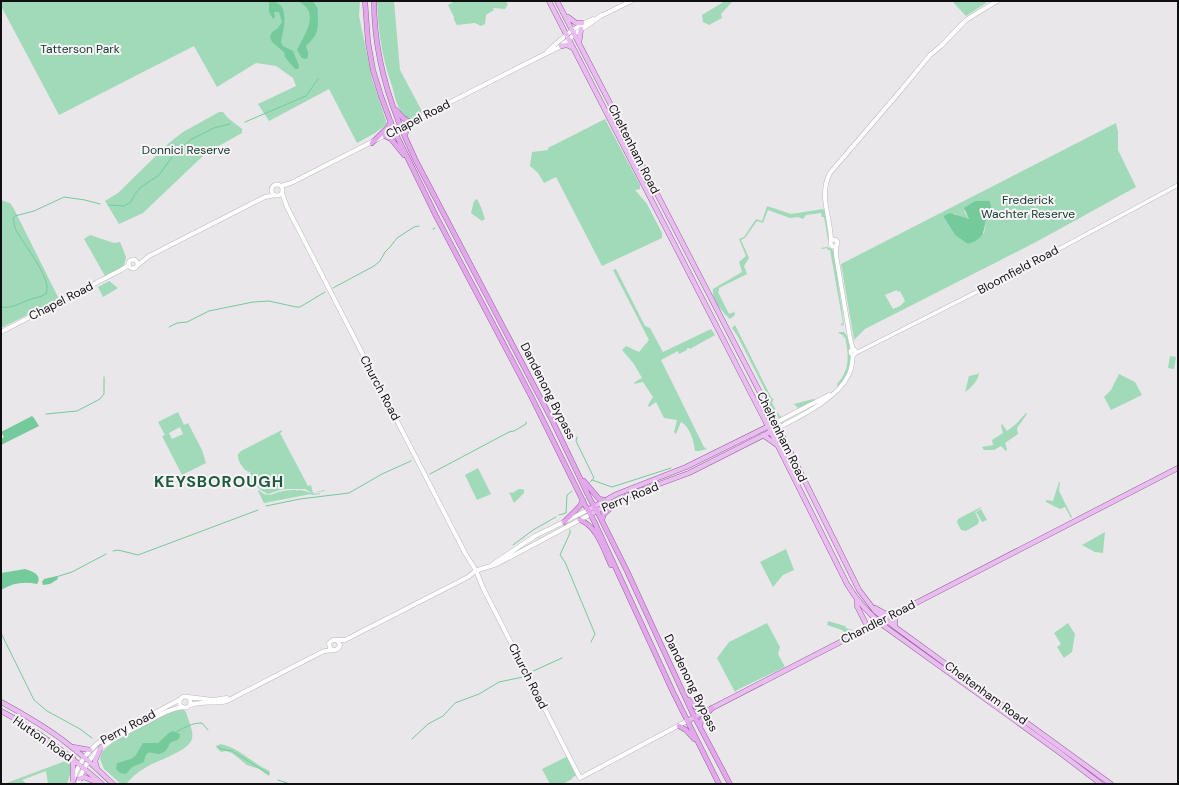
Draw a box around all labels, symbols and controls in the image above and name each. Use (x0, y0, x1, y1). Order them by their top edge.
park label: Tatterson Park (40, 41, 120, 57)
street label: Chapel Road (383, 96, 453, 142)
street label: Cheltenham Road (605, 101, 663, 197)
park label: Donnici Reserve (142, 142, 231, 158)
park label: Frederick Wachter Reserve (981, 192, 1075, 222)
street label: Bloomfield Road (975, 242, 1061, 298)
street label: Chapel Road (26, 278, 96, 324)
street label: Dandenong Bypass (517, 340, 579, 442)
street label: Church Road (356, 353, 404, 423)
street label: Cheltenham Road (753, 389, 811, 485)
district label: KEYSBOROUGH (154, 471, 284, 492)
street label: Perry Road (599, 478, 661, 516)
street label: Chandler Road (838, 596, 918, 648)
street label: Dandenong Bypass (660, 631, 722, 735)
street label: Church Road (505, 641, 551, 711)
street label: Cheltenham Road (941, 658, 1031, 728)
street label: Perry Road (98, 706, 158, 748)
street label: Hutton Road (10, 713, 76, 765)

